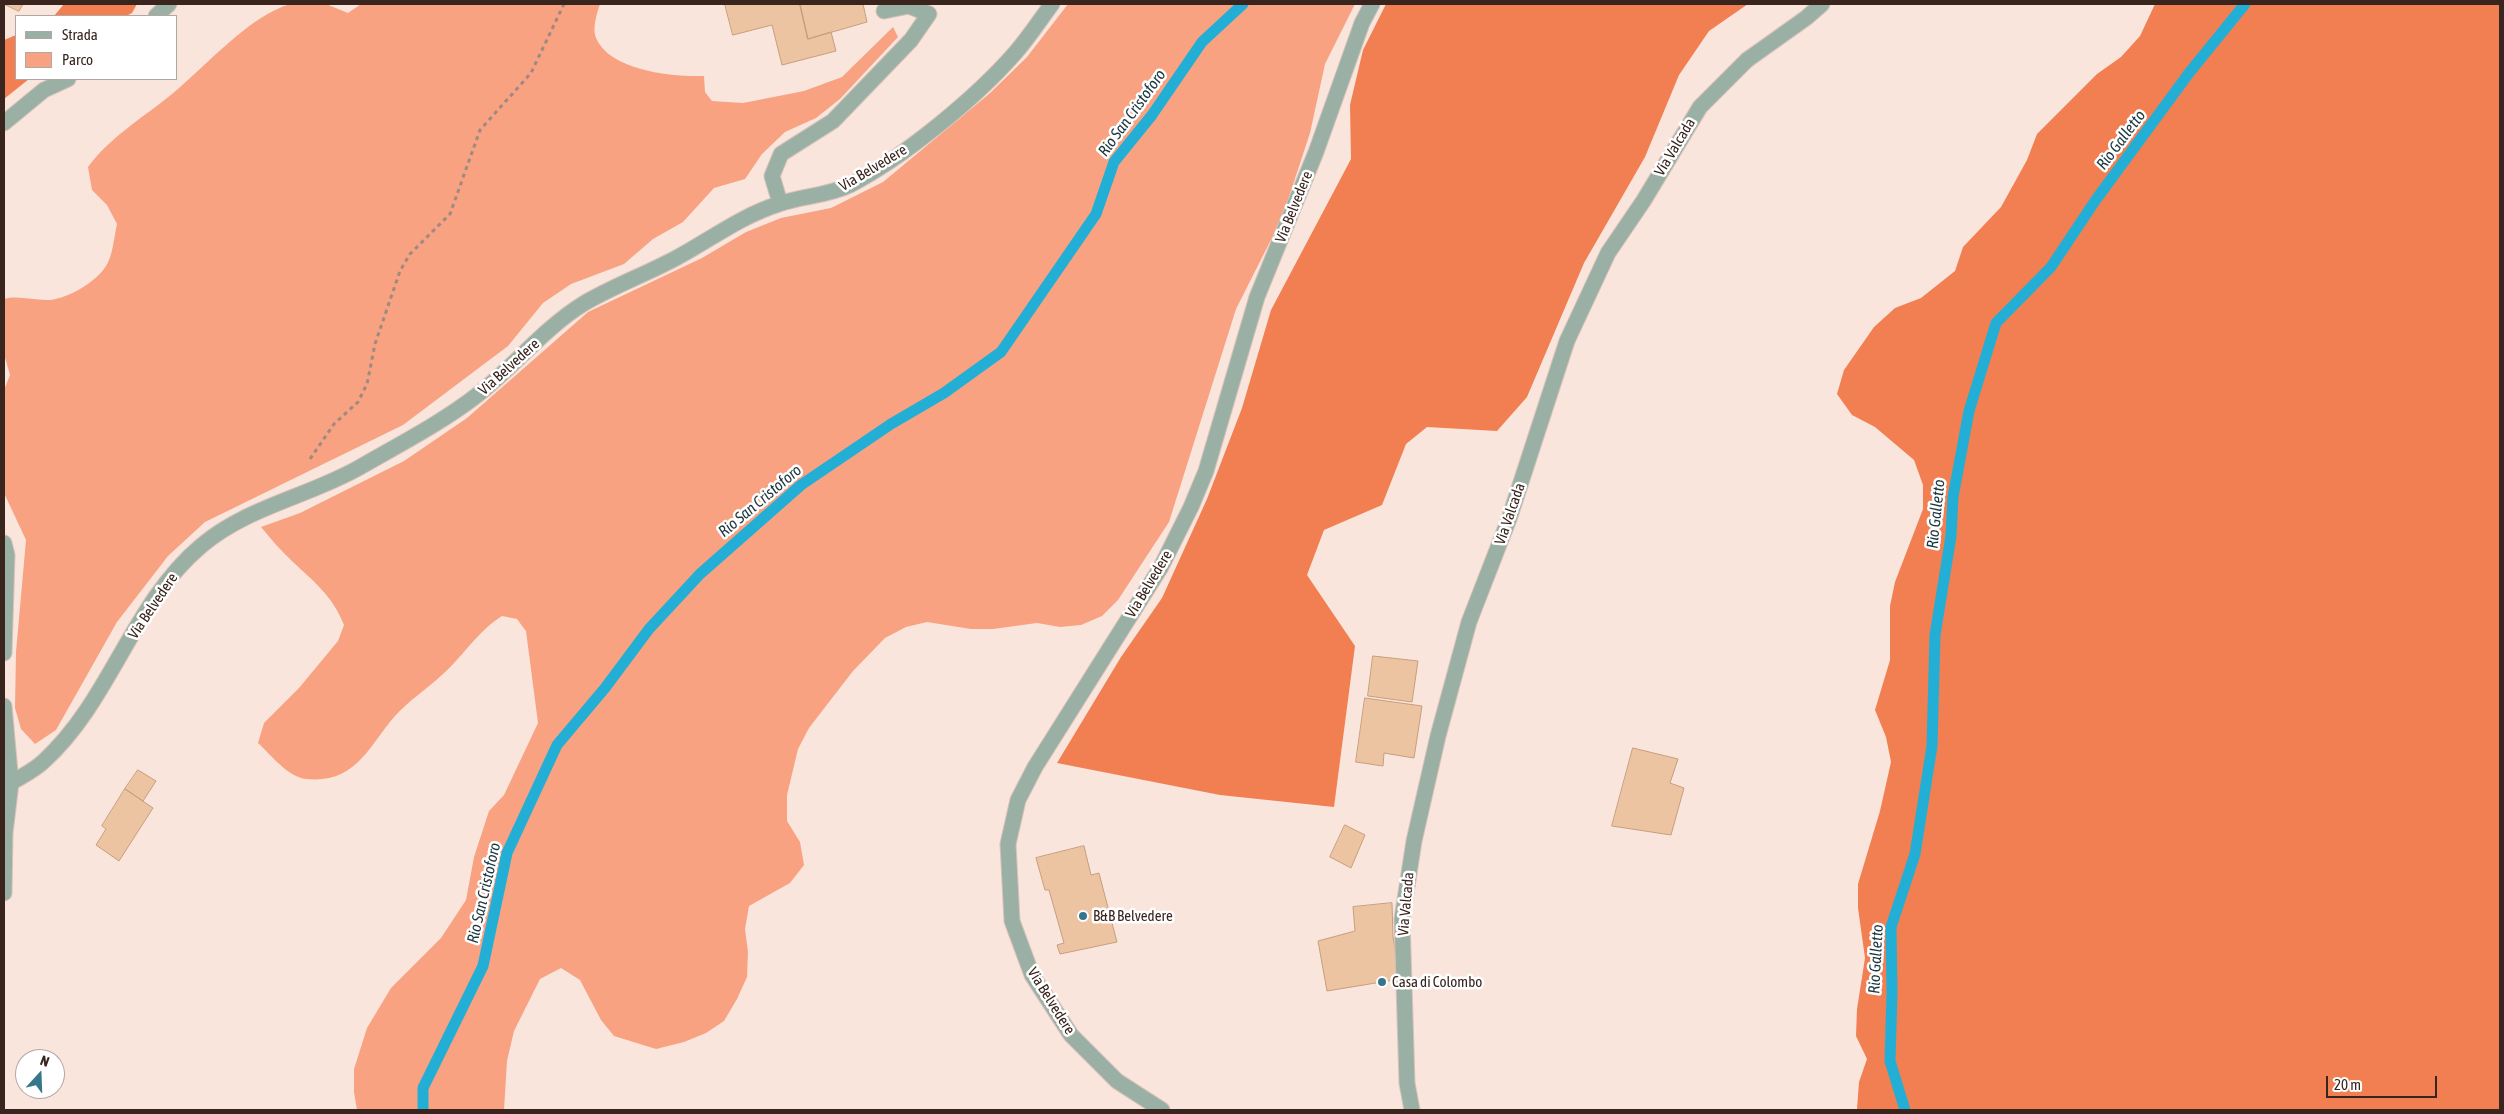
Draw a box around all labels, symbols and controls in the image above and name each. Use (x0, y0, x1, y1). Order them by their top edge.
legend (15, 15, 178, 80)
text: Strada (62, 26, 98, 43)
text: Parco (62, 51, 93, 68)
water label: Rio San Cristoforo (1094, 66, 1170, 160)
water label: Rio Galletto (2092, 107, 2150, 173)
street label: Via Valcada (1651, 115, 1699, 179)
street label: Via Belvedere (836, 141, 910, 195)
street label: Via Belvedere (1272, 169, 1316, 245)
street label: Via Belvedere (475, 335, 543, 399)
water label: Rio San Cristoforo (715, 461, 805, 541)
water label: Rio Galletto (1923, 478, 1949, 550)
street label: Via Valcada (1491, 481, 1529, 547)
street label: Via Belvedere (1122, 547, 1176, 621)
street label: Via Belvedere (124, 570, 182, 642)
water label: Rio San Cristoforo (463, 841, 505, 945)
street label: Via Valcada (1394, 871, 1418, 937)
place label: B&B Belvedere (1093, 907, 1173, 925)
marker: B&B Belvedere (1077, 910, 1089, 922)
water label: Rio Galletto (1865, 924, 1887, 994)
street label: Via Belvedere (1023, 964, 1079, 1038)
place label: Casa di Colombo (1392, 973, 1482, 991)
marker: Casa di Colombo (1376, 976, 1388, 988)
north arrow (15, 1049, 65, 1099)
text: N (38, 1052, 51, 1070)
scale bar (2329, 1066, 2440, 1098)
text: 20 m (2334, 1076, 2361, 1093)

